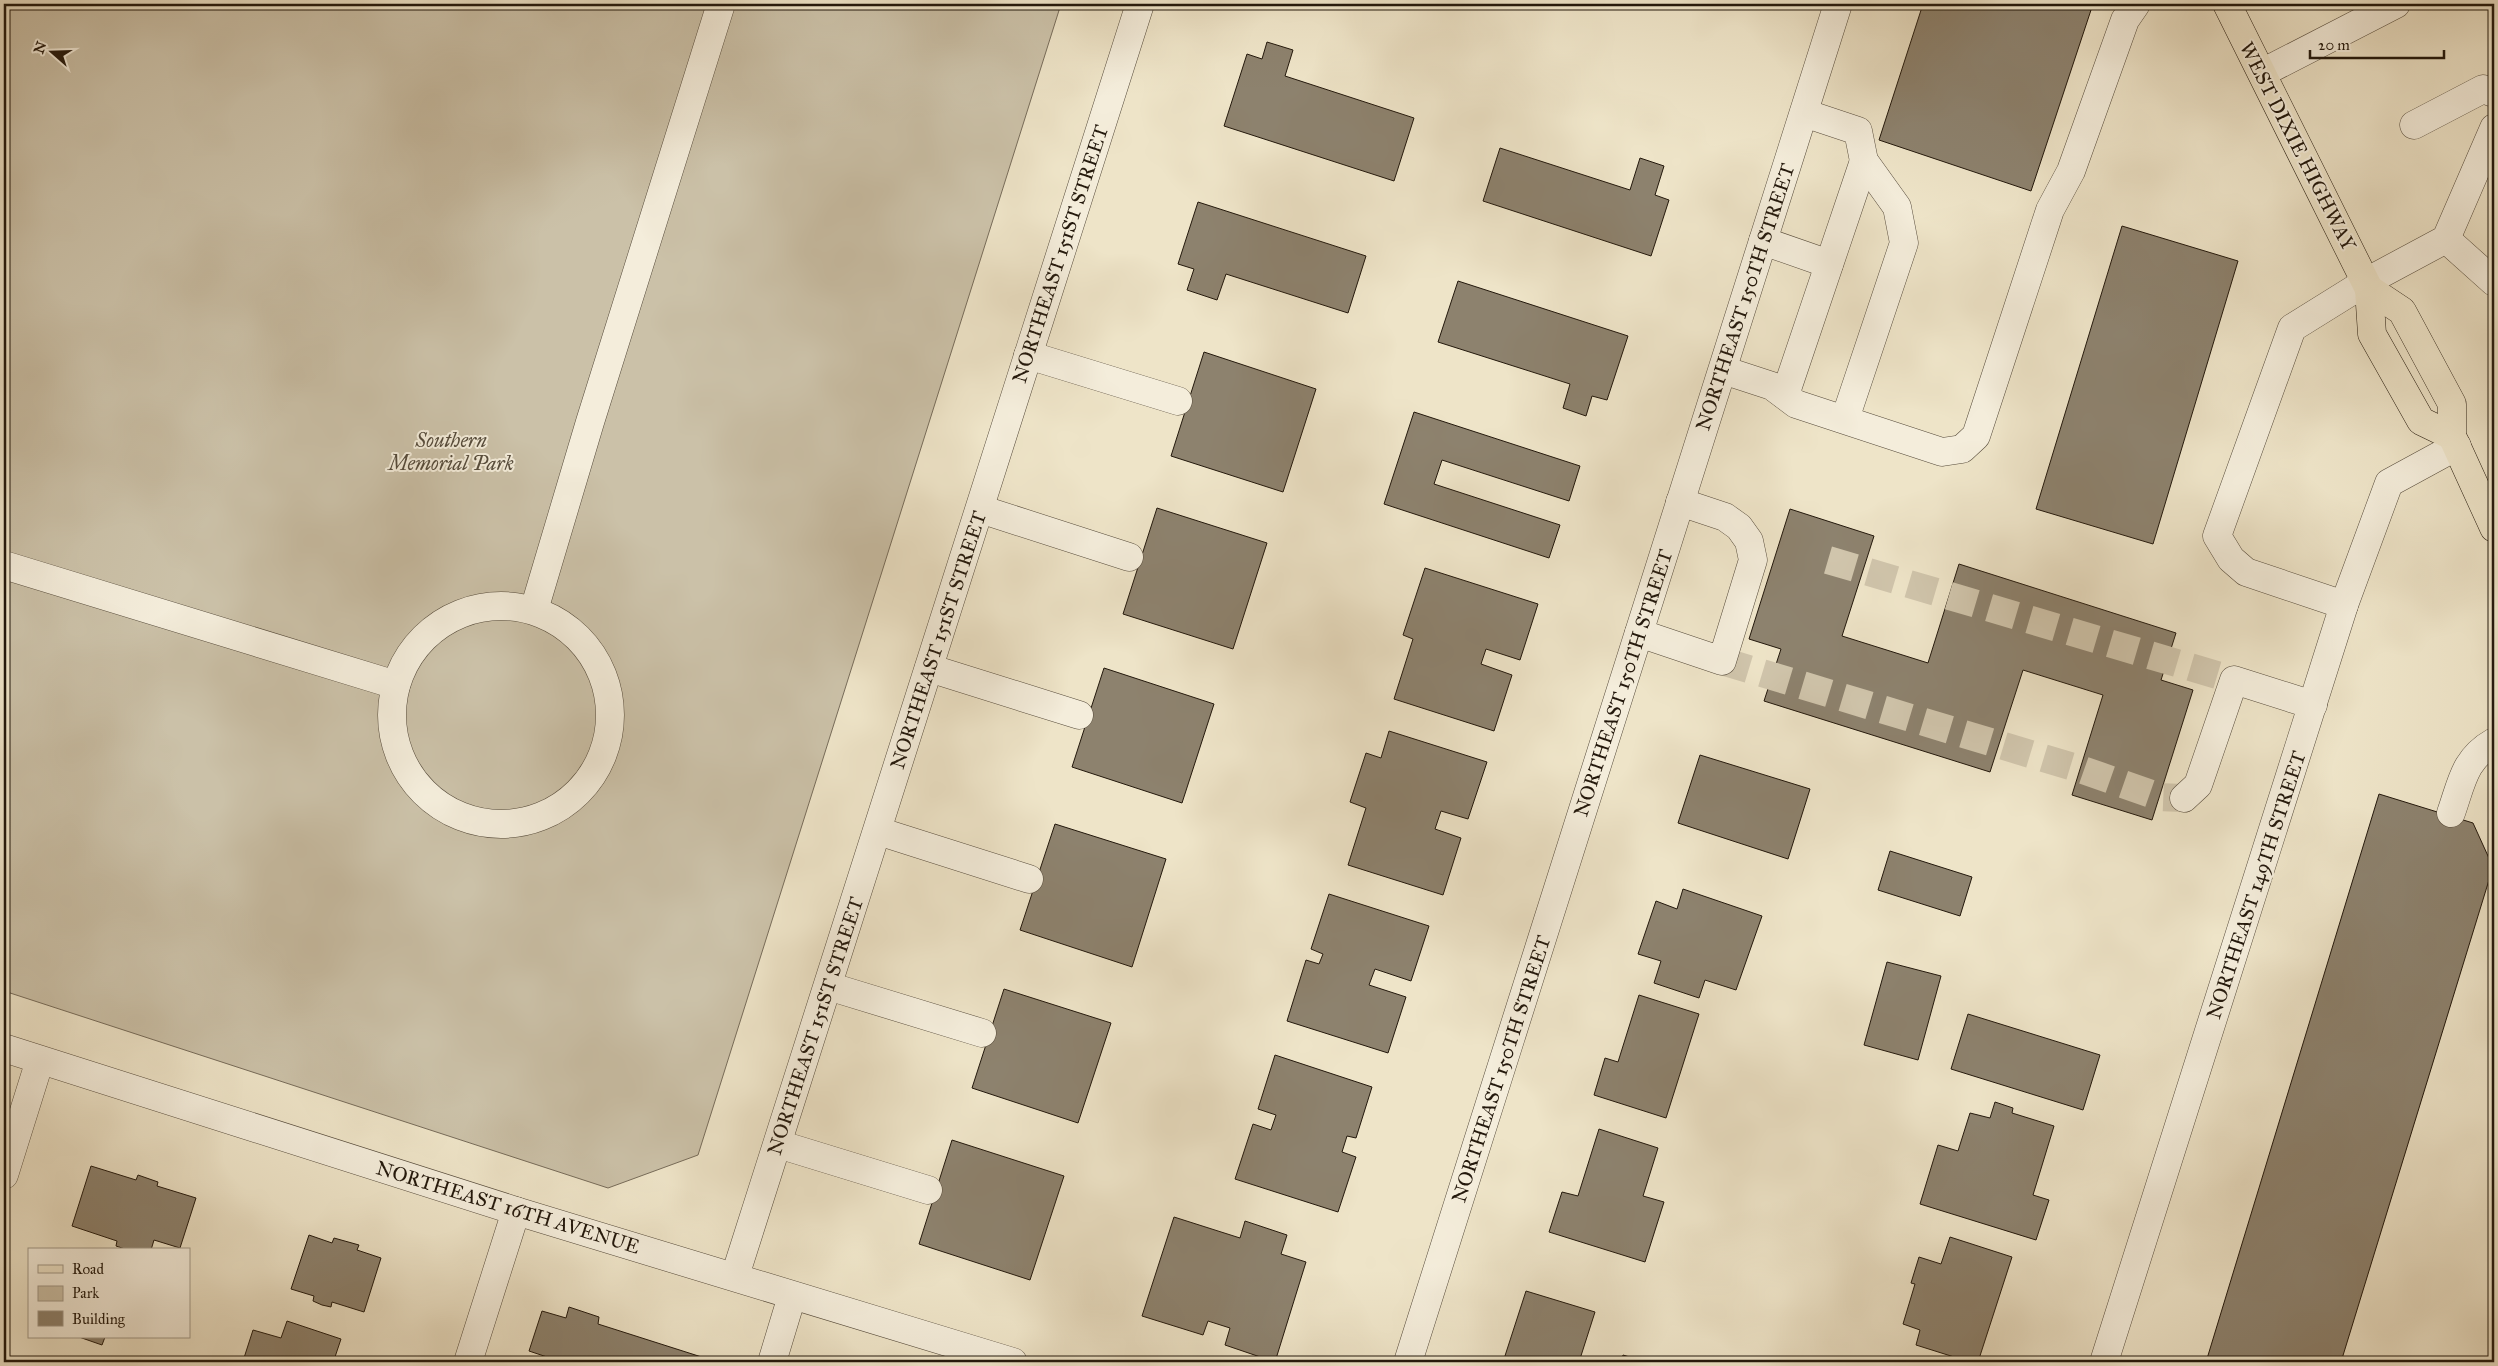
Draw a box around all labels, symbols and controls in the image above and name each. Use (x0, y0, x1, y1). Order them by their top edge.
north arrow (28, 28, 78, 78)
scale bar (2310, 28, 2444, 60)
text: 20 m (2318, 36, 2350, 54)
street label: WEST DIXIE HIGHWAY (2235, 38, 2362, 255)
text: N (30, 39, 50, 56)
street label: NORTHEAST 151ST STREET (1007, 122, 1113, 386)
street label: NORTHEAST 150TH STREET (1690, 160, 1800, 434)
park label: Southern Memorial Park (386, 428, 514, 475)
street label: NORTHEAST 151ST STREET (885, 508, 991, 772)
street label: NORTHEAST 150TH STREET (1568, 546, 1678, 820)
street label: NORTHEAST 149TH STREET (2201, 748, 2311, 1022)
street label: NORTHEAST 151ST STREET (762, 894, 868, 1158)
street label: NORTHEAST 150TH STREET (1446, 932, 1556, 1206)
street label: NORTHEAST 16TH AVENUE (373, 1155, 643, 1259)
legend (28, 1248, 190, 1338)
text: Road (72, 1260, 104, 1278)
text: Park (72, 1284, 99, 1302)
text: Building (72, 1310, 126, 1328)

